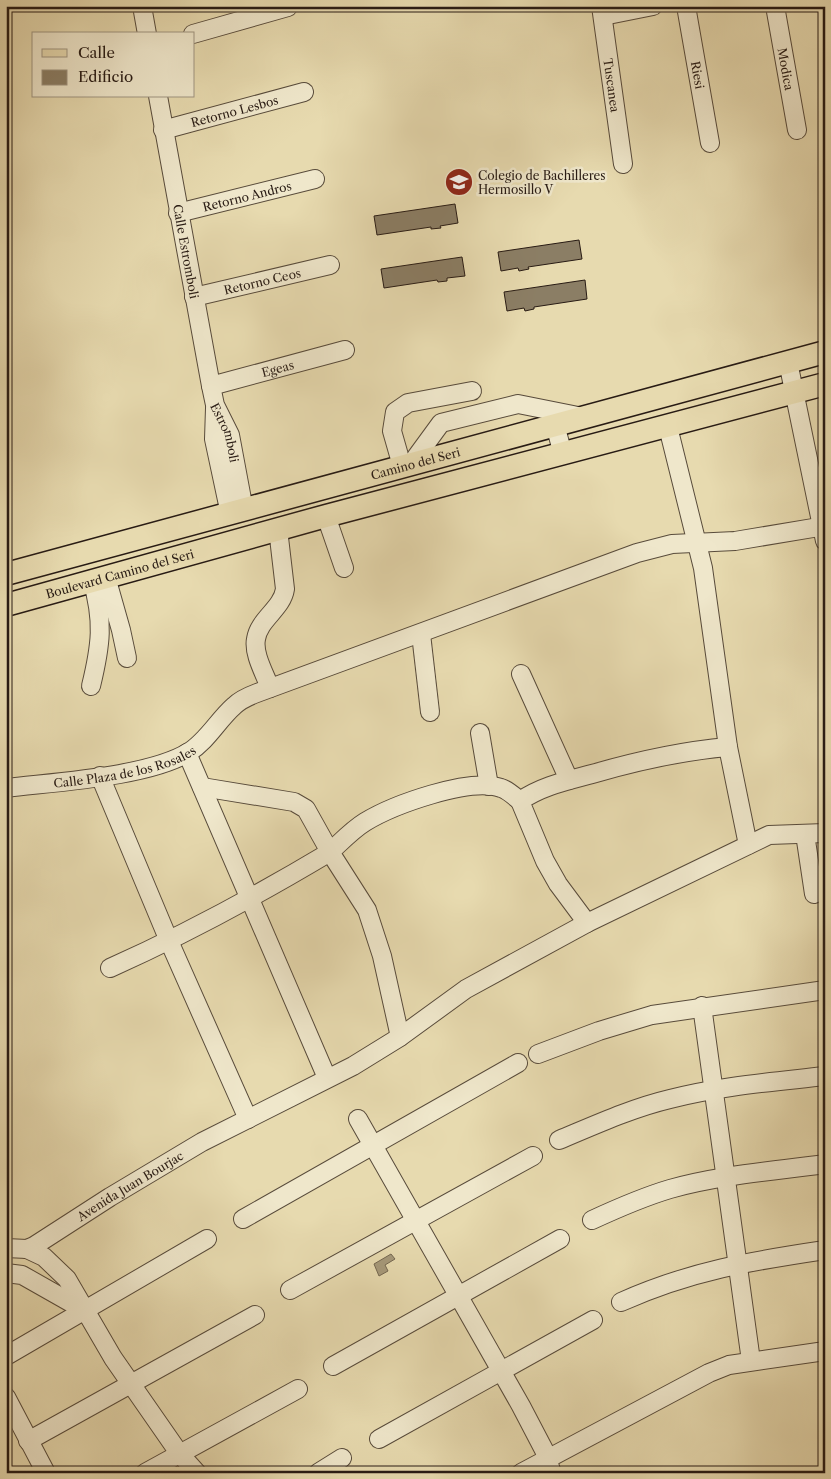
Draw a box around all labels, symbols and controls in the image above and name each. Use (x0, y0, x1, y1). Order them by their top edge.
legend (32, 32, 195, 98)
text: Calle (78, 43, 115, 62)
street label: Modica (775, 47, 797, 92)
street label: Tuscanea (601, 57, 623, 114)
street label: Riesi (688, 60, 708, 90)
text: Edificio (78, 67, 133, 86)
street label: Retorno Lesbos (189, 92, 280, 130)
school or university icon: Colegio de Bachilleres Hermosillo V (444, 167, 474, 197)
place label: Colegio de Bachilleres Hermosillo V (478, 168, 606, 197)
street label: Retorno Andros (201, 178, 293, 214)
street label: Calle Estromboli (170, 203, 202, 300)
street label: Retorno Ceos (222, 265, 302, 297)
street label: Egeas (260, 357, 295, 380)
street label: Estromboli (208, 400, 243, 464)
street label: Camino del Seri (369, 444, 462, 482)
street label: Boulevard Camino del Seri (44, 546, 196, 601)
street label: Calle Plaza de los Rosales (53, 742, 199, 790)
street label: Avenida Juan Bourjac (73, 1148, 186, 1224)

